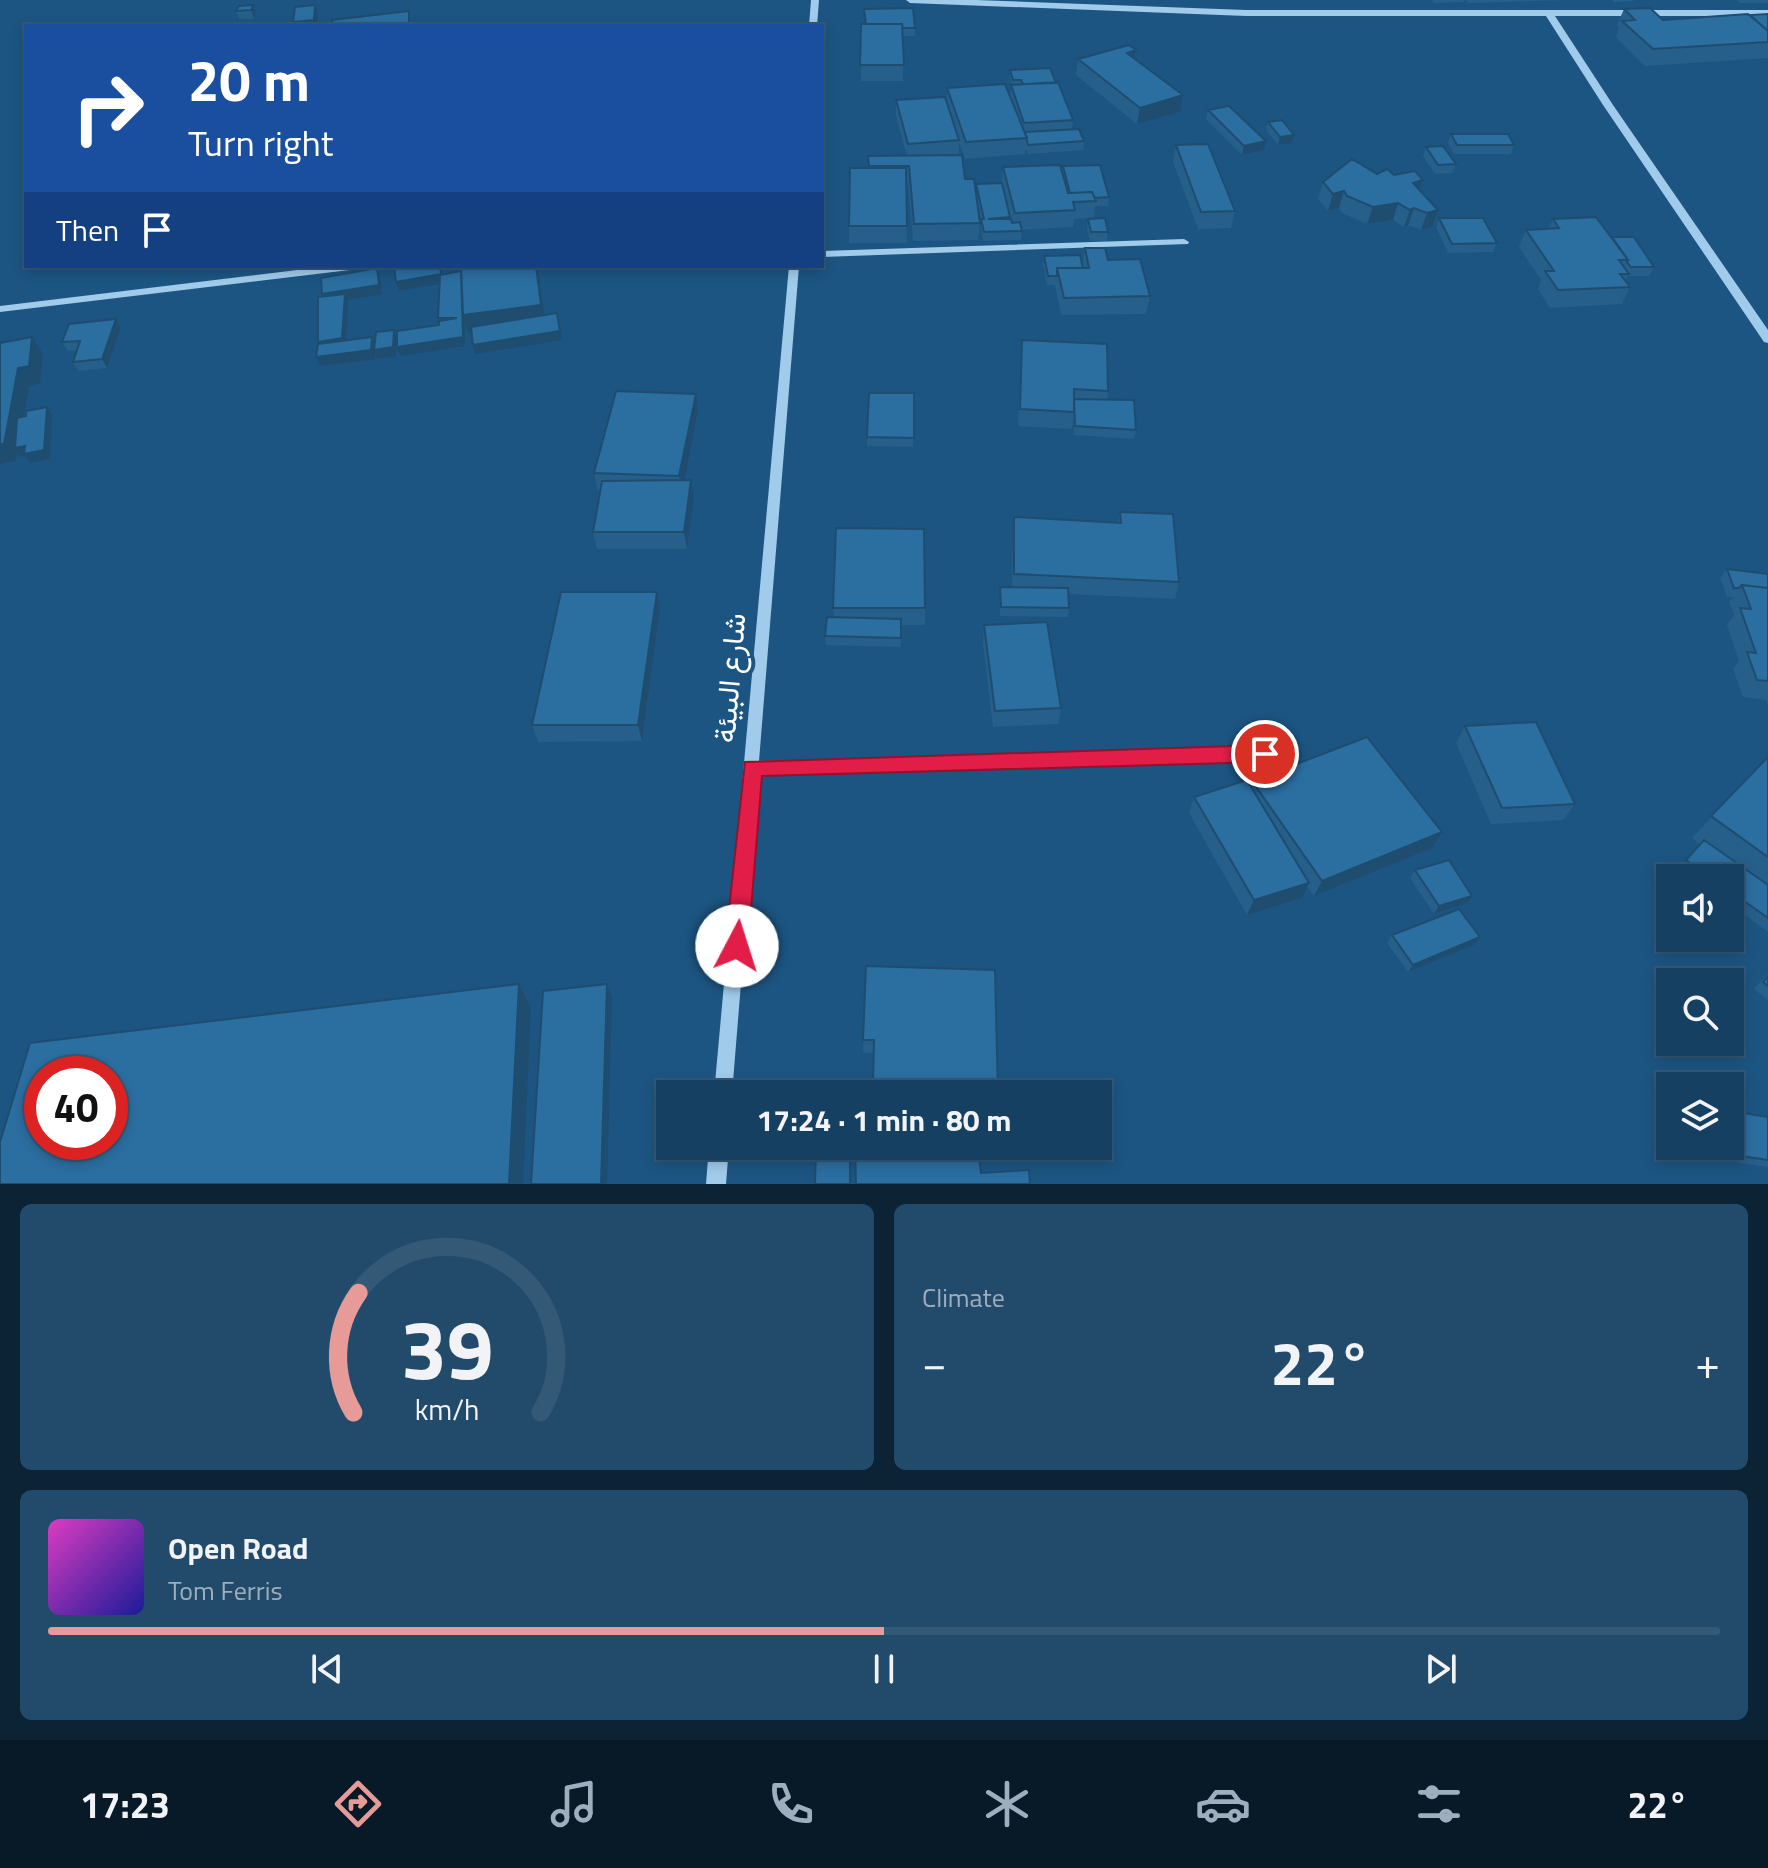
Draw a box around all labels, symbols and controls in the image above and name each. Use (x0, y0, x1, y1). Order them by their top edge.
text: 20 m (188, 38, 310, 123)
icon: right (56, 56, 160, 160)
text: Turn right (188, 115, 333, 170)
text: Then (56, 207, 119, 253)
icon: arrive (135, 208, 179, 252)
street label: شارع البيئة (700, 611, 758, 745)
pin (1231, 720, 1299, 788)
icon: arrive (1243, 732, 1287, 776)
map controls (1656, 864, 1744, 1160)
button: sound (1656, 864, 1744, 952)
position arrow (695, 904, 779, 988)
button: search (1656, 968, 1744, 1056)
speed limit sign: 40 (24, 1056, 128, 1160)
button: layers (1656, 1072, 1744, 1160)
text: 17:24 · 1 min · 80 m (757, 1097, 1011, 1143)
text: Climate (922, 1278, 1005, 1317)
text: 39 (400, 1285, 494, 1411)
text: 22° (1271, 1317, 1371, 1408)
text: − (922, 1329, 947, 1396)
text: + (1695, 1329, 1720, 1396)
text: km/h (415, 1388, 479, 1431)
text: Open Road (168, 1525, 309, 1571)
text: Tom Ferris (168, 1571, 283, 1610)
icon: previous (305, 1647, 349, 1691)
icon: pause (862, 1647, 906, 1691)
icon: next (1419, 1647, 1463, 1691)
icon: directions (330, 1776, 386, 1832)
icon: music (546, 1776, 602, 1832)
icon: phone (763, 1776, 819, 1832)
icon: climate (979, 1776, 1035, 1832)
icon: car (1195, 1776, 1251, 1832)
icon: filters (1411, 1776, 1467, 1832)
text: 17:23 (80, 1777, 170, 1832)
text: 22° (1627, 1777, 1688, 1832)

